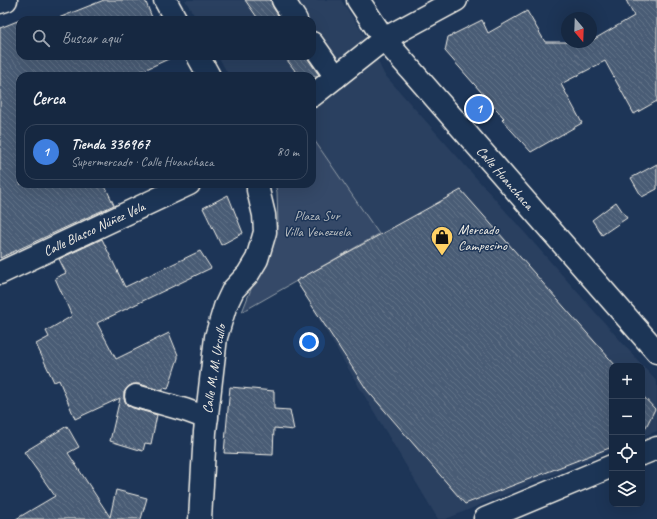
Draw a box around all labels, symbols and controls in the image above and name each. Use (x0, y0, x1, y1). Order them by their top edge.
north arrow (561, 12, 597, 48)
search box (16, 16, 316, 60)
icon: search (30, 27, 52, 49)
text: Buscar aquí (62, 29, 121, 48)
text: Cerca (32, 88, 65, 109)
pin: 1 (466, 94, 492, 124)
text: Tienda 336967 (71, 135, 150, 154)
street label: Calle Huanchaca (473, 143, 538, 214)
text: 1 (43, 144, 49, 160)
text: 80 m (277, 144, 299, 160)
text: Supermercado · Calle Huanchaca (71, 154, 214, 170)
street label: Calle Blasco Núñez Vela (41, 198, 149, 260)
park label: Plaza Sur Villa Venezuela (283, 207, 352, 240)
place label: Mercado Campesino (458, 221, 508, 254)
shop icon: Mercado Campesino (429, 224, 455, 257)
street label: Calle M. M. Urcullo (199, 321, 230, 415)
your location (299, 332, 319, 352)
map controls (609, 363, 645, 507)
button: + (609, 363, 645, 399)
button: − (609, 399, 645, 435)
button: locate (609, 435, 645, 471)
button: layers (609, 471, 645, 507)

